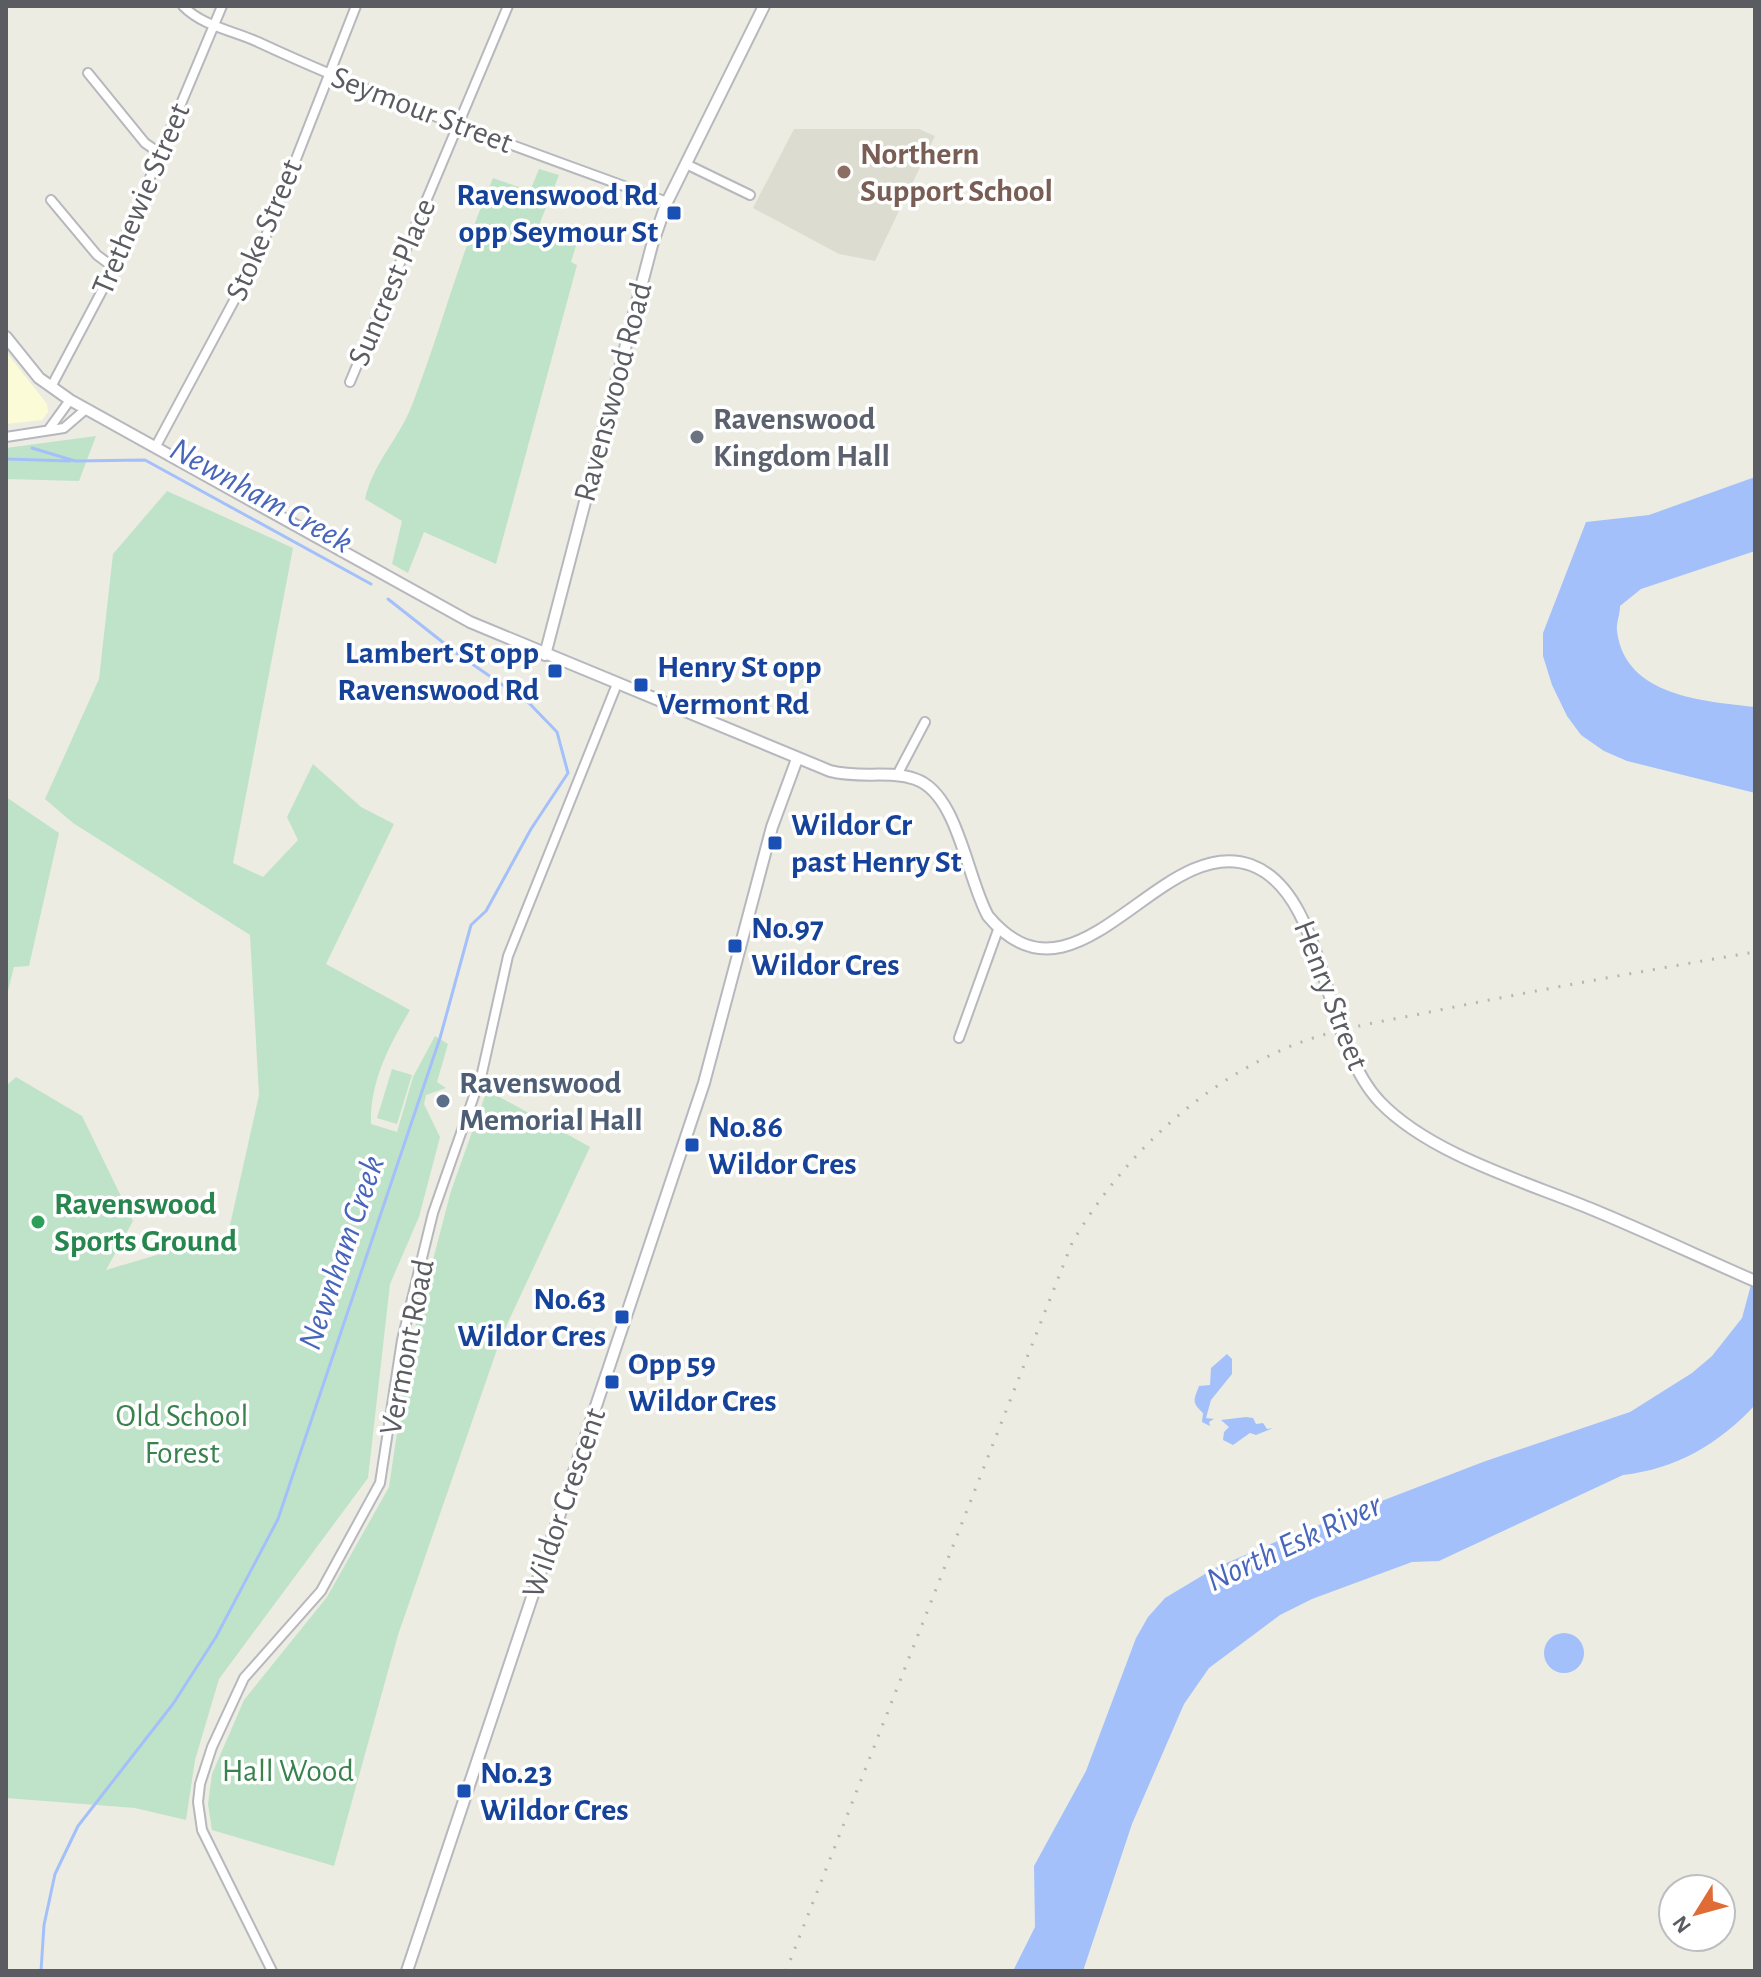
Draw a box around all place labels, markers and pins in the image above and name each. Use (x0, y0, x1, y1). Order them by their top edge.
place label: Northern Support School (860, 138, 1053, 207)
marker: Northern Support School (835, 163, 853, 181)
place label: Ravenswood Rd opp Seymour St (456, 179, 658, 248)
marker: Ravenswood Rd opp Seymour St (665, 204, 683, 222)
place label: Ravenswood Kingdom Hall (713, 403, 890, 472)
marker: Ravenswood Kingdom Hall (688, 428, 706, 446)
place label: Lambert St opp Ravenswood Rd (337, 637, 539, 706)
place label: Henry St opp Vermont Rd (657, 651, 821, 720)
marker: Lambert St opp Ravenswood Rd (546, 662, 564, 680)
marker: Henry St opp Vermont Rd (632, 676, 650, 694)
place label: Wildor Cr past Henry St (791, 809, 962, 878)
marker: Wildor Cr past Henry St (766, 834, 784, 852)
place label: No.97 Wildor Cres (751, 912, 900, 981)
marker: No.97 Wildor Cres (726, 937, 744, 955)
place label: Ravenswood Memorial Hall (459, 1067, 643, 1136)
marker: Ravenswood Memorial Hall (434, 1092, 452, 1110)
place label: No.86 Wildor Cres (708, 1111, 857, 1180)
marker: No.86 Wildor Cres (683, 1136, 701, 1154)
place label: Ravenswood Sports Ground (54, 1188, 237, 1257)
marker: Ravenswood Sports Ground (29, 1213, 47, 1231)
place label: No.63 Wildor Cres (457, 1283, 606, 1352)
marker: No.63 Wildor Cres (613, 1308, 631, 1326)
place label: Opp 59 Wildor Cres (628, 1348, 777, 1417)
marker: Opp 59 Wildor Cres (603, 1373, 621, 1391)
place label: No.23 Wildor Cres (480, 1757, 629, 1826)
marker: No.23 Wildor Cres (455, 1782, 473, 1800)

